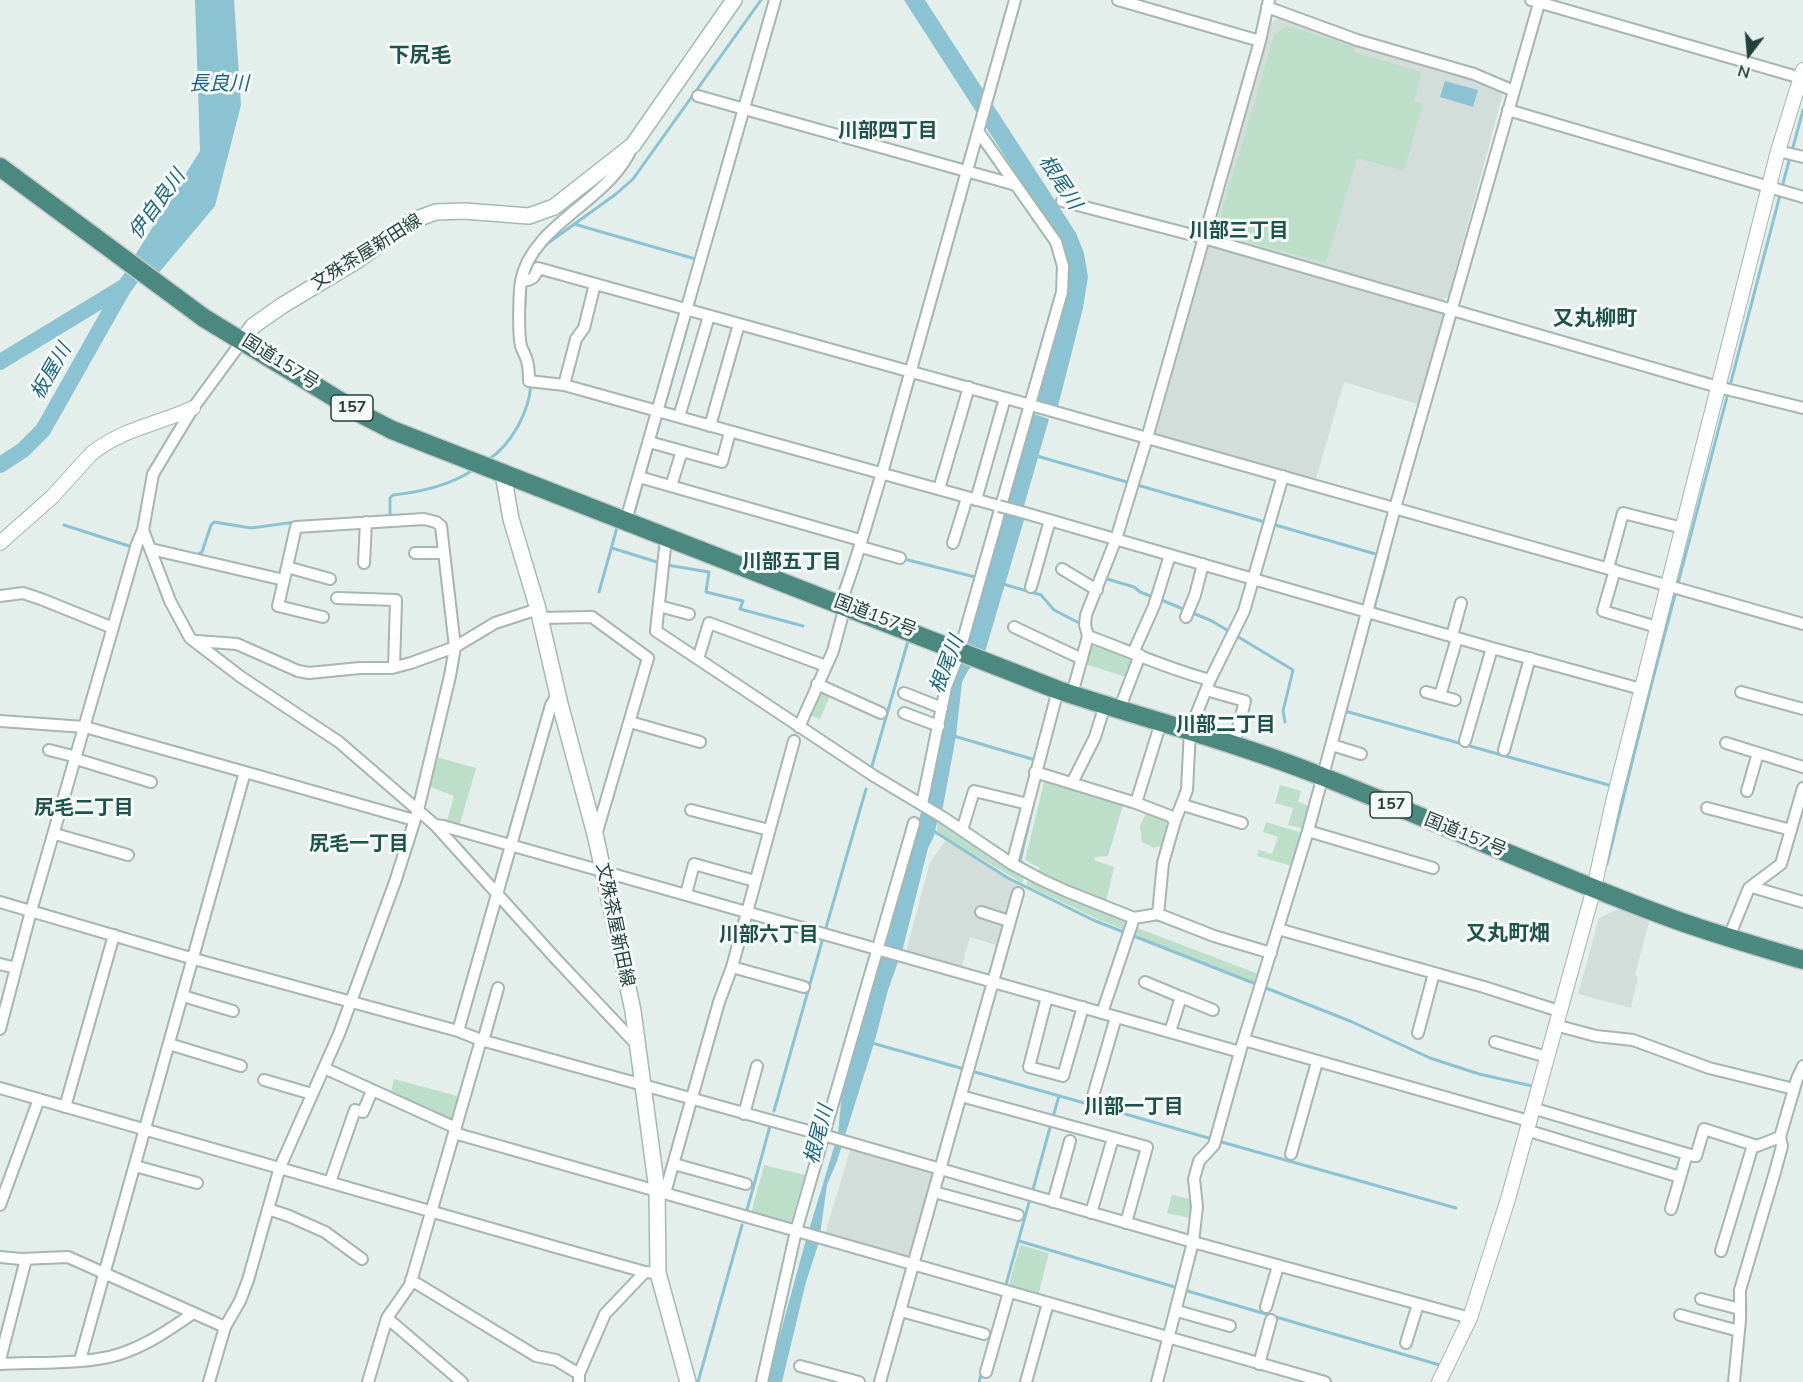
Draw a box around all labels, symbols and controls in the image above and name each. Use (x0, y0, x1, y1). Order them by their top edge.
north arrow (1719, 24, 1779, 84)
district label: 下尻毛 (389, 44, 451, 70)
text: N (1735, 59, 1753, 84)
water label: 長良川 (189, 73, 249, 97)
district label: 川部四丁目 (838, 120, 938, 144)
water label: 根尾川 (1033, 151, 1085, 215)
water label: 伊自良川 (125, 166, 191, 244)
street label: 文殊茶屋新田線 (308, 210, 426, 296)
district label: 川部三丁目 (1189, 220, 1289, 244)
district label: 又丸柳町 (1553, 307, 1637, 333)
street label: 国道157号 (238, 331, 322, 395)
water label: 板屋川 (27, 340, 77, 404)
road number: 157 (331, 395, 373, 421)
district label: 川部五丁目 (742, 551, 842, 575)
street label: 国道157号 (831, 591, 919, 643)
water label: 根尾川 (926, 633, 970, 697)
district label: 川部二丁目 (1176, 714, 1276, 738)
road number: 157 (1370, 792, 1412, 818)
district label: 尻毛二丁目 (34, 797, 134, 821)
street label: 国道157号 (1421, 810, 1509, 862)
district label: 尻毛一丁目 (309, 833, 409, 857)
street label: 文殊茶屋新田線 (590, 861, 638, 989)
district label: 又丸町畑 (1466, 922, 1550, 948)
district label: 川部六丁目 (719, 924, 819, 948)
district label: 川部一丁目 (1084, 1096, 1184, 1120)
water label: 根尾川 (801, 1103, 839, 1167)

